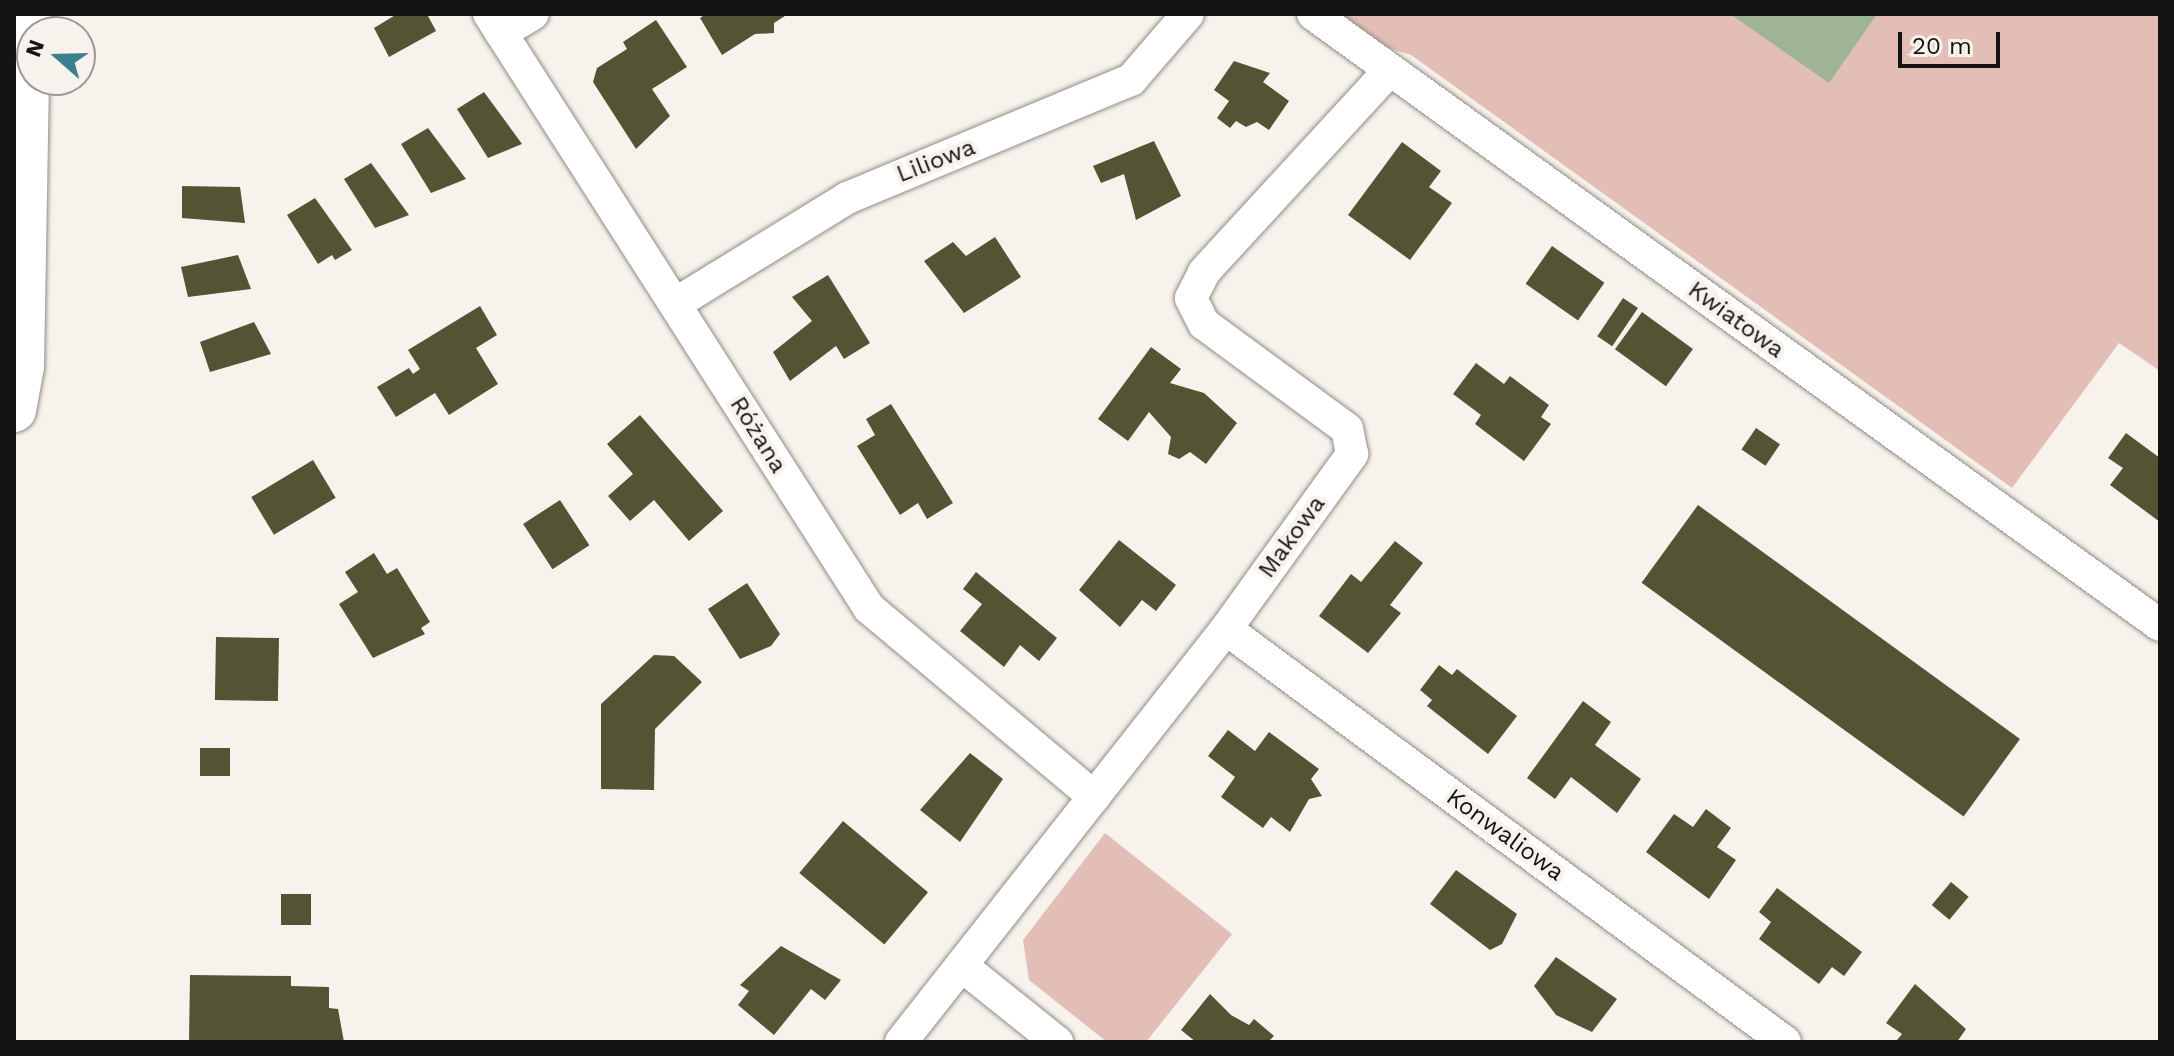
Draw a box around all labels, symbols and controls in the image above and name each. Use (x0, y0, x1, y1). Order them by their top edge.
north arrow (16, 16, 96, 96)
scale bar (1902, 16, 2004, 66)
text: 20 m (1912, 32, 1972, 60)
text: N (20, 36, 49, 60)
street label: Liliowa (893, 133, 979, 189)
street label: Kwiatowa (1682, 275, 1790, 365)
street label: Różana (723, 391, 793, 479)
street label: Makowa (1253, 490, 1331, 584)
street label: Konwaliowa (1441, 783, 1569, 887)

